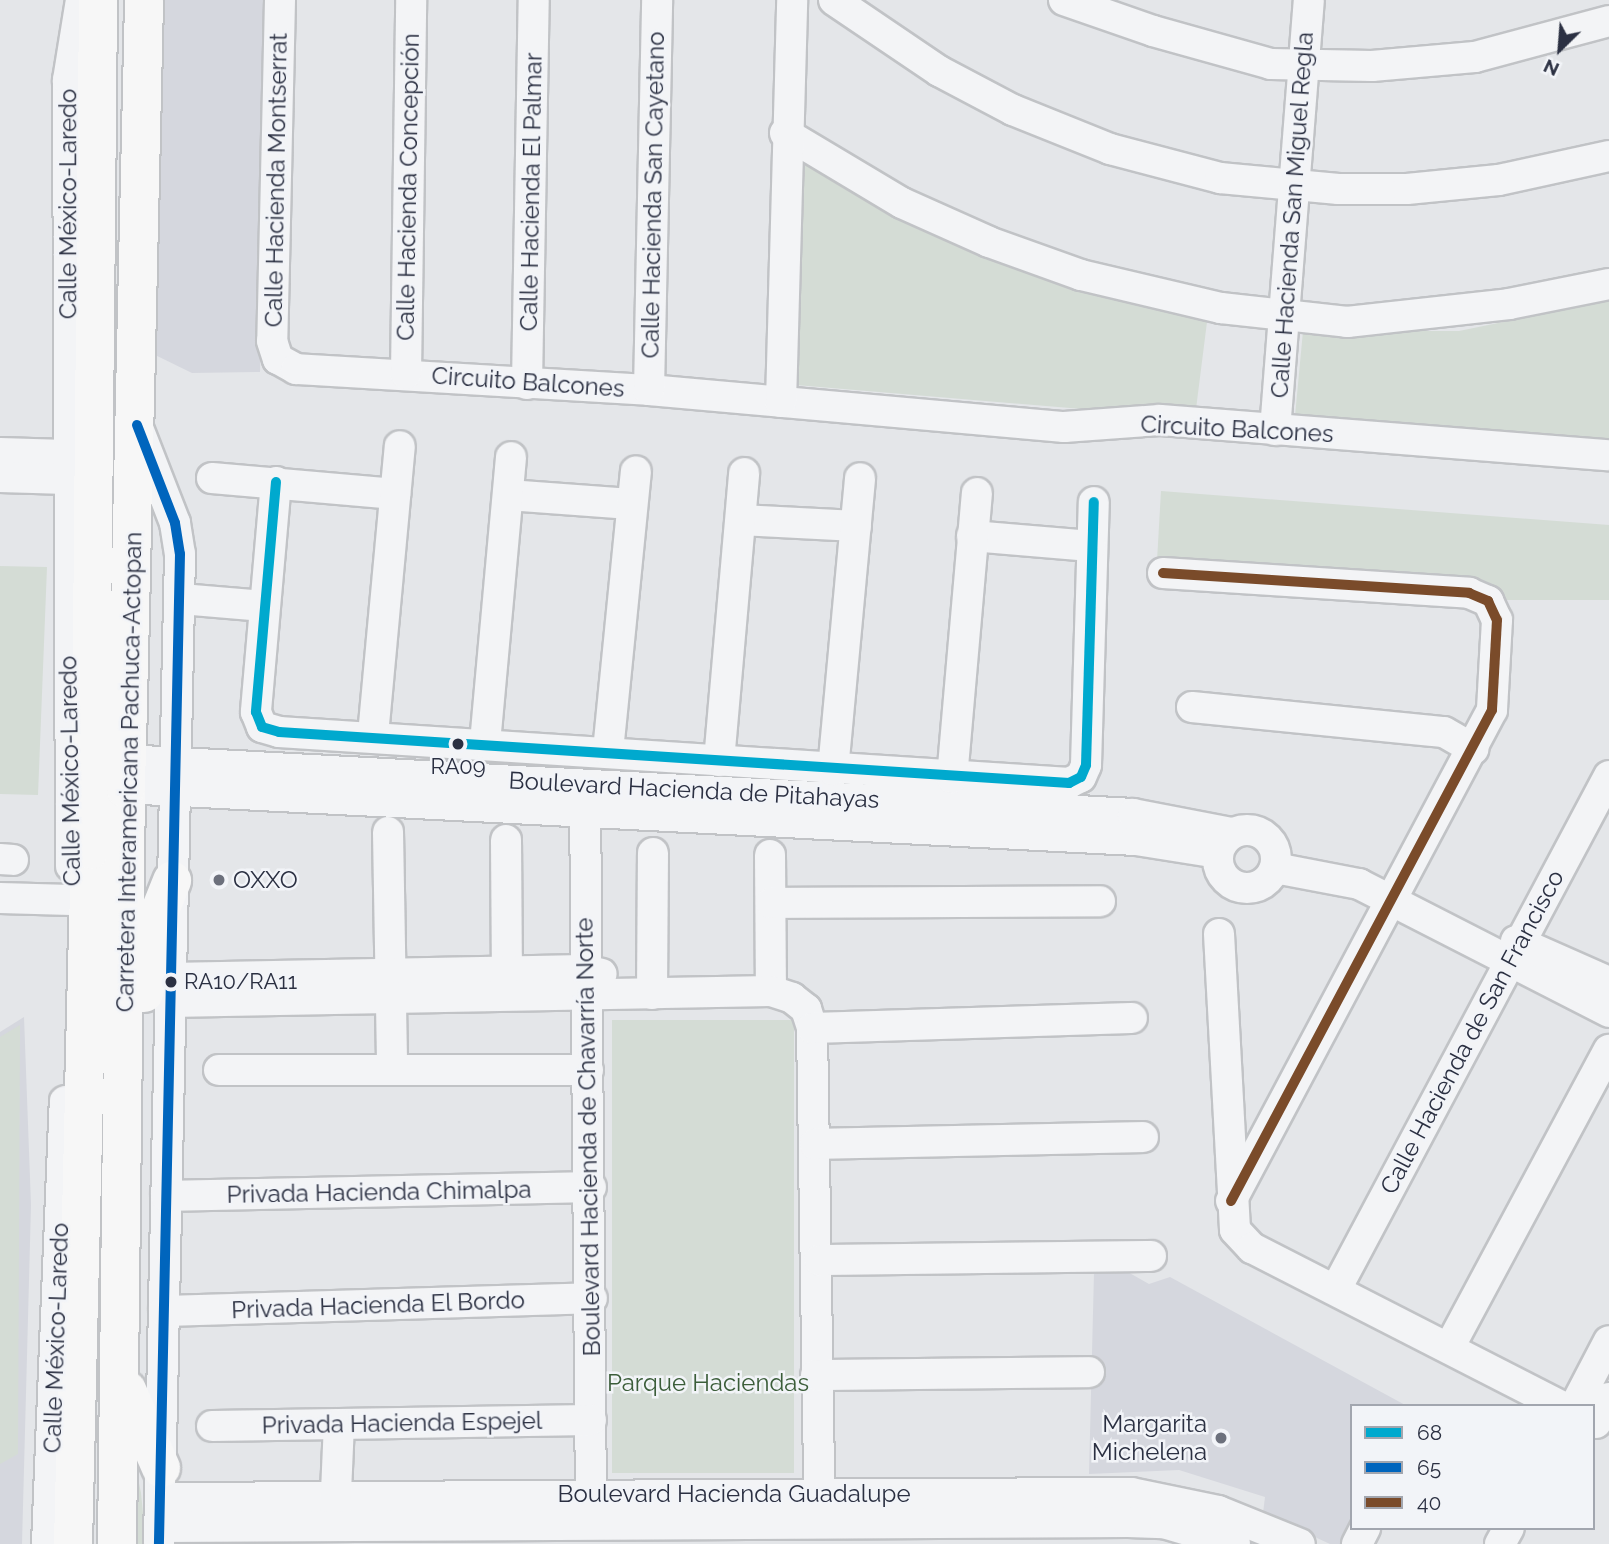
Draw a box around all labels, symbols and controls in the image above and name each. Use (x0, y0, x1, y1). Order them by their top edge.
north arrow (1525, 14, 1595, 84)
street label: Calle Hacienda San Cayetano (636, 31, 670, 359)
street label: Calle Hacienda San Miguel Regla (1265, 31, 1319, 399)
street label: Calle Hacienda Montserrat (259, 32, 293, 328)
street label: Calle Hacienda Concepción (391, 33, 425, 341)
street label: Calle Hacienda El Palmar (514, 52, 548, 332)
text: N (1540, 55, 1562, 81)
street label: Calle México-Laredo (54, 89, 82, 319)
street label: Circuito Balcones (431, 361, 625, 403)
street label: Circuito Balcones (1140, 410, 1334, 448)
street label: Carretera Interamericana Pachuca-Actopan (110, 532, 148, 1012)
street label: Calle México-Laredo (54, 656, 86, 886)
marker: RA09 (451, 737, 465, 751)
place label: RA09 (430, 754, 486, 780)
street label: Boulevard Hacienda de Pitahayas (508, 766, 880, 814)
street label: Calle Hacienda de San Francisco (1374, 865, 1570, 1199)
place label: OXXO (233, 866, 298, 894)
marker: OXXO (211, 872, 227, 888)
street label: Boulevard Hacienda de Chavarría Norte (570, 917, 606, 1357)
place label: RA10/RA11 (184, 969, 297, 995)
marker: RA10/RA11 (164, 975, 178, 989)
street label: Privada Hacienda Chimalpa (226, 1175, 532, 1209)
street label: Calle México-Laredo (38, 1222, 74, 1454)
street label: Privada Hacienda El Bordo (230, 1285, 526, 1325)
park label: Parque Haciendas (607, 1369, 809, 1397)
legend (1350, 1404, 1595, 1530)
street label: Privada Hacienda Espejel (261, 1406, 543, 1440)
place label: Margarita Michelena (1092, 1410, 1207, 1466)
text: 68 (1417, 1420, 1442, 1445)
marker: Margarita Michelena (1213, 1430, 1229, 1446)
text: 65 (1417, 1455, 1441, 1480)
street label: Boulevard Hacienda Guadalupe (558, 1480, 910, 1508)
text: 40 (1417, 1490, 1441, 1515)

